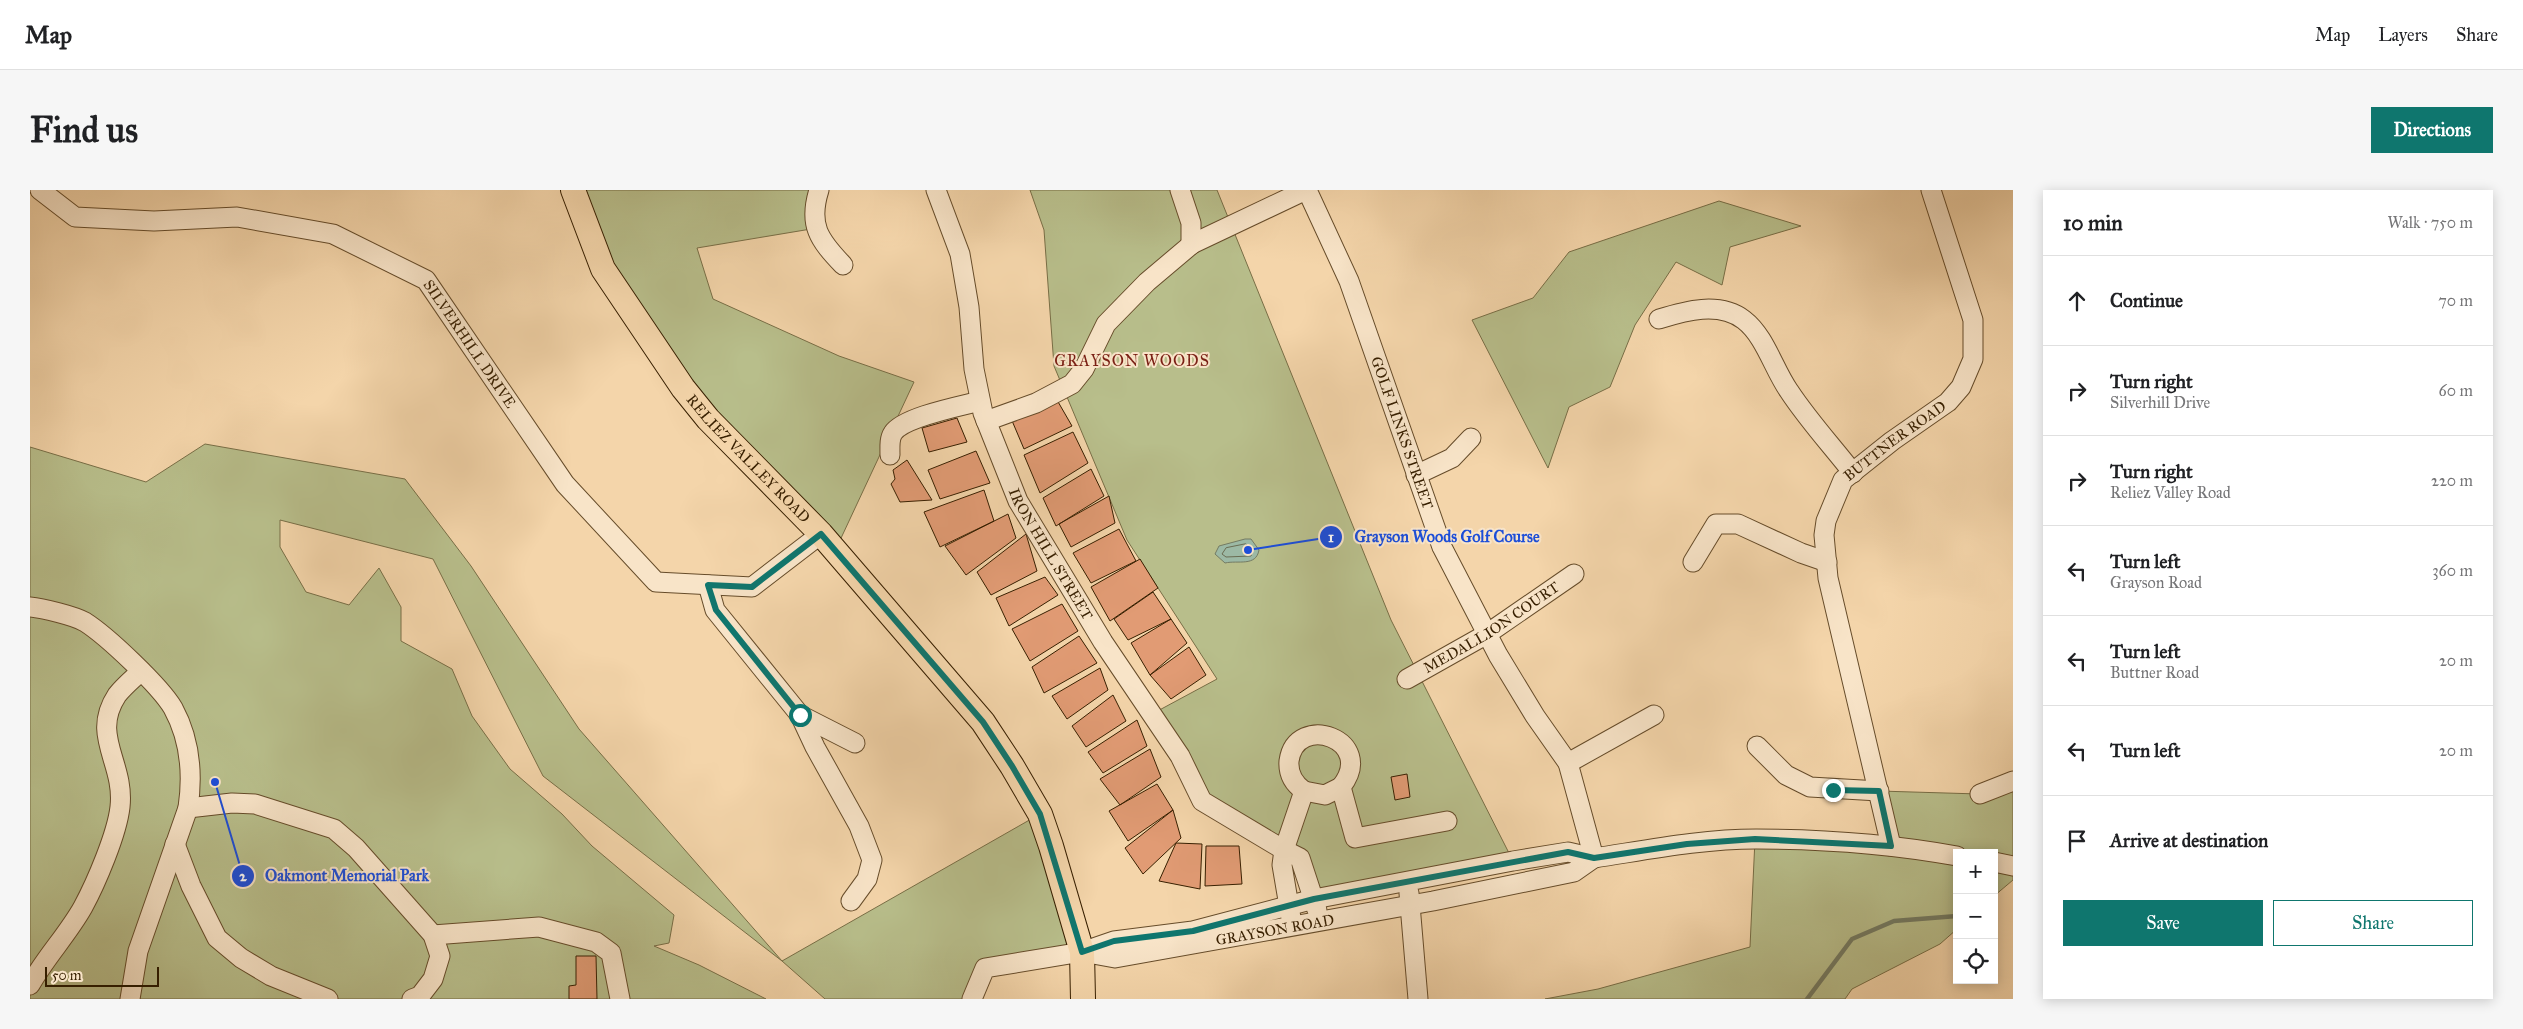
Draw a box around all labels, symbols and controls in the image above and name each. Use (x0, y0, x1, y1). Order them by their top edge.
text: Map (25, 20, 72, 50)
text: Map (2315, 24, 2350, 46)
text: Layers (2378, 24, 2428, 46)
text: Share (2456, 24, 2498, 46)
button: Directions (2371, 107, 2493, 153)
text: Find us (30, 109, 138, 152)
text: 10 min (2063, 210, 2123, 236)
text: Walk · 750 m (2388, 213, 2473, 232)
street label: SILVERHILL DRIVE (420, 276, 520, 412)
icon: ahead (2063, 287, 2091, 315)
text: Continue (2110, 289, 2183, 312)
text: 70 m (2438, 291, 2473, 310)
district label: GRAYSON WOODS (1054, 351, 1210, 370)
street label: GOLF LINKS STREET (1367, 354, 1437, 511)
text: Turn right (2110, 370, 2193, 393)
icon: right (2063, 377, 2091, 405)
text: 60 m (2439, 381, 2473, 400)
street label: RELIEZ VALLEY ROAD (683, 391, 814, 527)
text: Silverhill Drive (2110, 393, 2210, 412)
street label: BUTTNER ROAD (1840, 397, 1950, 485)
text: Turn right (2110, 460, 2193, 483)
icon: right (2063, 467, 2091, 495)
text: 220 m (2431, 471, 2473, 490)
text: Reliez Valley Road (2110, 483, 2231, 502)
street label: IRON HILL STREET (1005, 486, 1096, 623)
callout: Grayson Woods Golf Course (1319, 521, 1549, 552)
text: Grayson Woods Golf Course (1354, 527, 1540, 547)
text: 1 (1328, 528, 1334, 546)
text: Turn left (2110, 550, 2180, 573)
icon: left (2063, 557, 2091, 585)
text: 360 m (2432, 561, 2473, 580)
text: Grayson Road (2110, 573, 2202, 592)
street label: MEDALLION COURT (1420, 578, 1563, 677)
text: Turn left (2110, 640, 2180, 663)
icon: left (2063, 647, 2091, 675)
text: 20 m (2439, 651, 2473, 670)
text: Buttner Road (2110, 663, 2199, 682)
route start (789, 704, 812, 727)
icon: left (2063, 737, 2091, 765)
text: Turn left (2110, 739, 2180, 762)
text: 20 m (2439, 741, 2473, 760)
route end (1822, 779, 1845, 802)
icon: arrive (2063, 827, 2091, 855)
text: Arrive at destination (2110, 829, 2268, 852)
map controls (1953, 849, 1998, 984)
button: + (1953, 849, 1998, 894)
callout: Oakmont Memorial Park (230, 860, 439, 891)
text: Oakmont Memorial Park (265, 866, 430, 885)
text: 2 (239, 867, 247, 885)
button: − (1953, 894, 1998, 939)
button: Save (2063, 900, 2263, 946)
button: Share (2273, 900, 2473, 946)
street label: GRAYSON ROAD (1214, 911, 1336, 949)
button: locate (1953, 939, 1998, 984)
scale bar (45, 964, 159, 987)
text: 50 m (52, 967, 81, 984)

